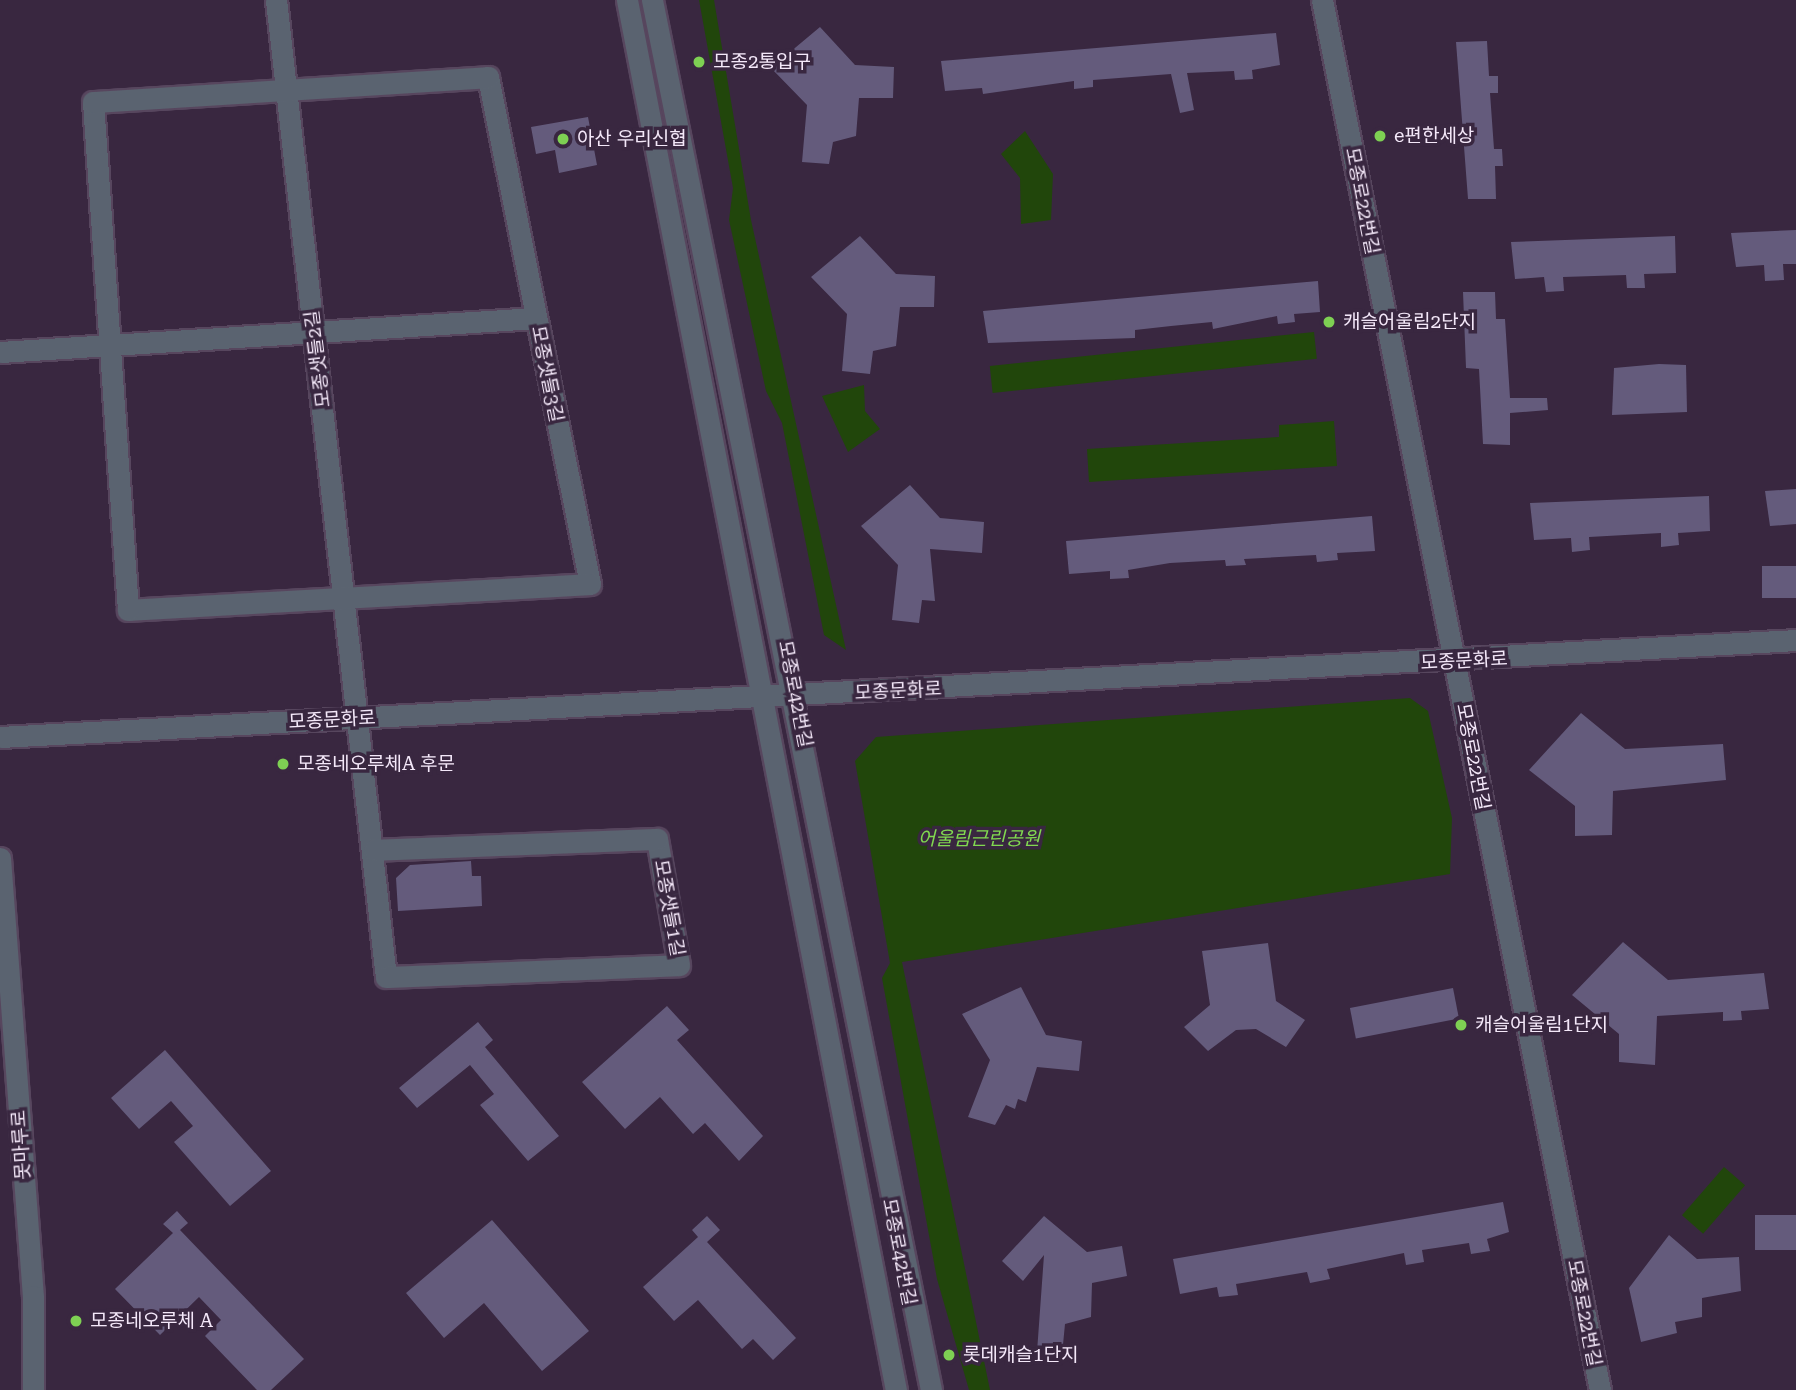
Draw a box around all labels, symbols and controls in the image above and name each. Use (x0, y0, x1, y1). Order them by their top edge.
place label: 모종2통입구 (713, 51, 811, 73)
marker: 모종2통입구 (691, 54, 707, 70)
place label: e편한세상 (1394, 125, 1474, 147)
place label: 아산 우리신협 (577, 128, 687, 150)
marker: e편한세상 (1372, 128, 1388, 144)
marker: 아산 우리신협 (555, 131, 571, 147)
street label: 모종로22번길 (1340, 145, 1384, 257)
street label: 모종샛들2길 (301, 309, 335, 409)
place label: 캐슬어울림2단지 (1343, 311, 1476, 333)
marker: 캐슬어울림2단지 (1321, 314, 1337, 330)
street label: 모종샛들3길 (526, 324, 568, 424)
street label: 모종로42번길 (773, 638, 817, 750)
street label: 모종문화로 (1420, 647, 1508, 675)
street label: 모종문화로 (854, 677, 942, 705)
street label: 모종로22번길 (1451, 701, 1495, 813)
street label: 모종문화로 (288, 706, 376, 734)
place label: 모종네오루체A 후문 (297, 753, 455, 775)
marker: 모종네오루체A 후문 (275, 756, 291, 772)
park label: 어울림근린공원 (918, 828, 1040, 850)
street label: 모종샛들1길 (649, 858, 689, 958)
place label: 캐슬어울림1단지 (1475, 1014, 1608, 1036)
marker: 캐슬어울림1단지 (1453, 1017, 1469, 1033)
street label: 못마루로 (7, 1109, 35, 1181)
street label: 모종로42번길 (877, 1196, 921, 1308)
street label: 모종로22번길 (1562, 1257, 1606, 1369)
place label: 모종네오루체 A (90, 1310, 213, 1332)
marker: 모종네오루체 A (68, 1313, 84, 1329)
place label: 롯데캐슬1단지 (963, 1344, 1079, 1366)
marker: 롯데캐슬1단지 (941, 1347, 957, 1363)

